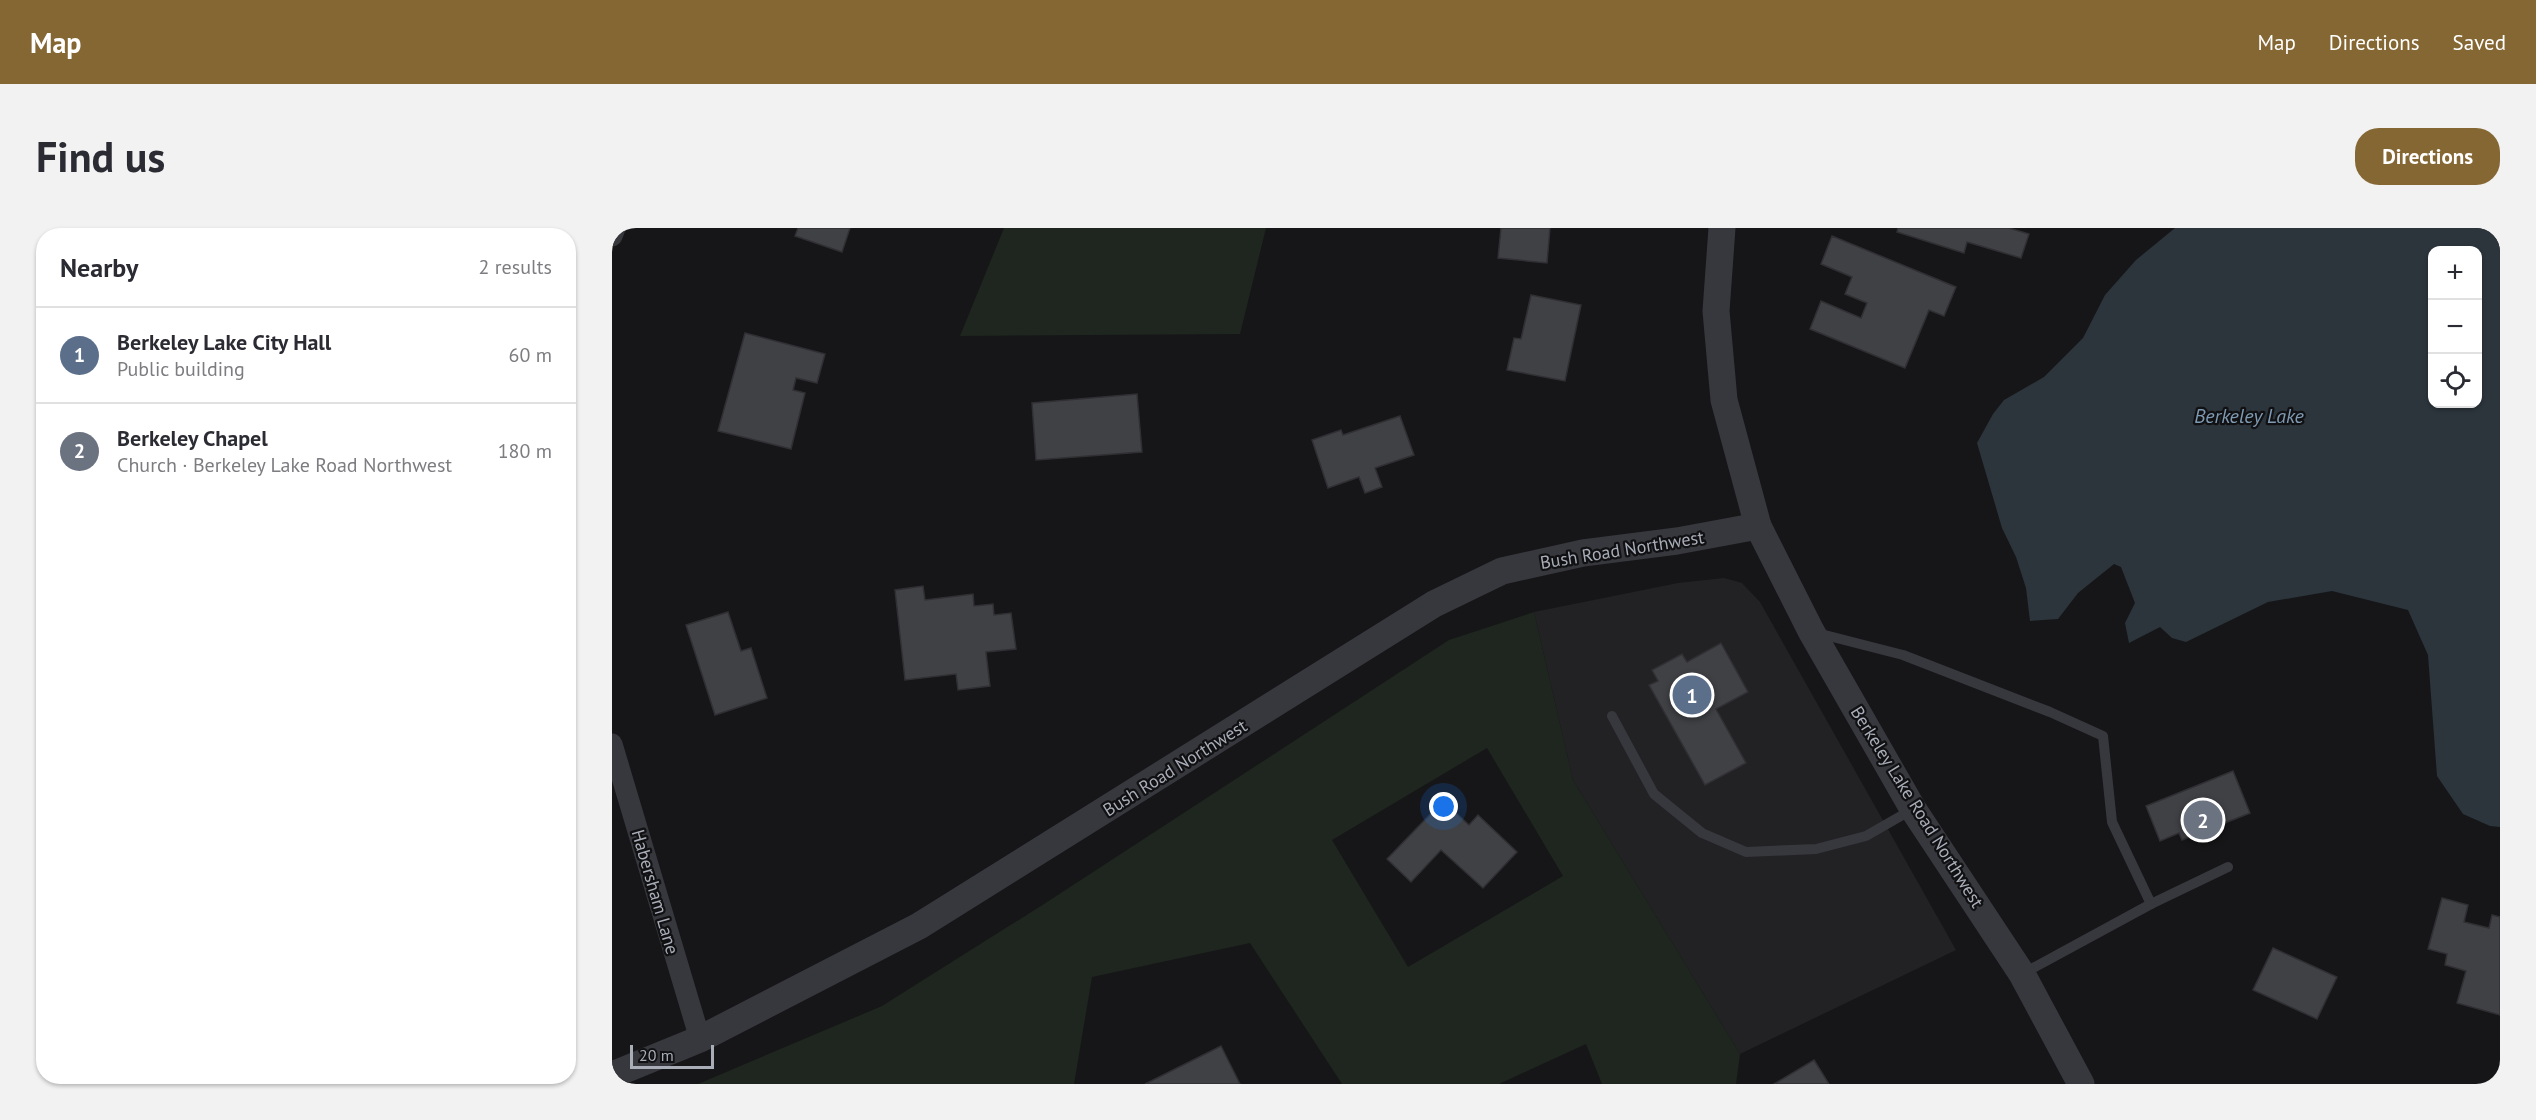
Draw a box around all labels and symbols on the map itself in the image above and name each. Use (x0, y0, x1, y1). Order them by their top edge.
water label: Berkeley Lake (2194, 403, 2305, 429)
street label: Bush Road Northwest (1538, 525, 1705, 574)
pin: 1 (1672, 672, 1712, 718)
street label: Berkeley Lake Road Northwest (1846, 702, 1989, 912)
street label: Bush Road Northwest (1098, 714, 1251, 821)
your location (1429, 792, 1458, 821)
pin: 2 (2184, 798, 2222, 842)
street label: Habersham Lane (627, 827, 684, 957)
scale bar (630, 1042, 714, 1070)

